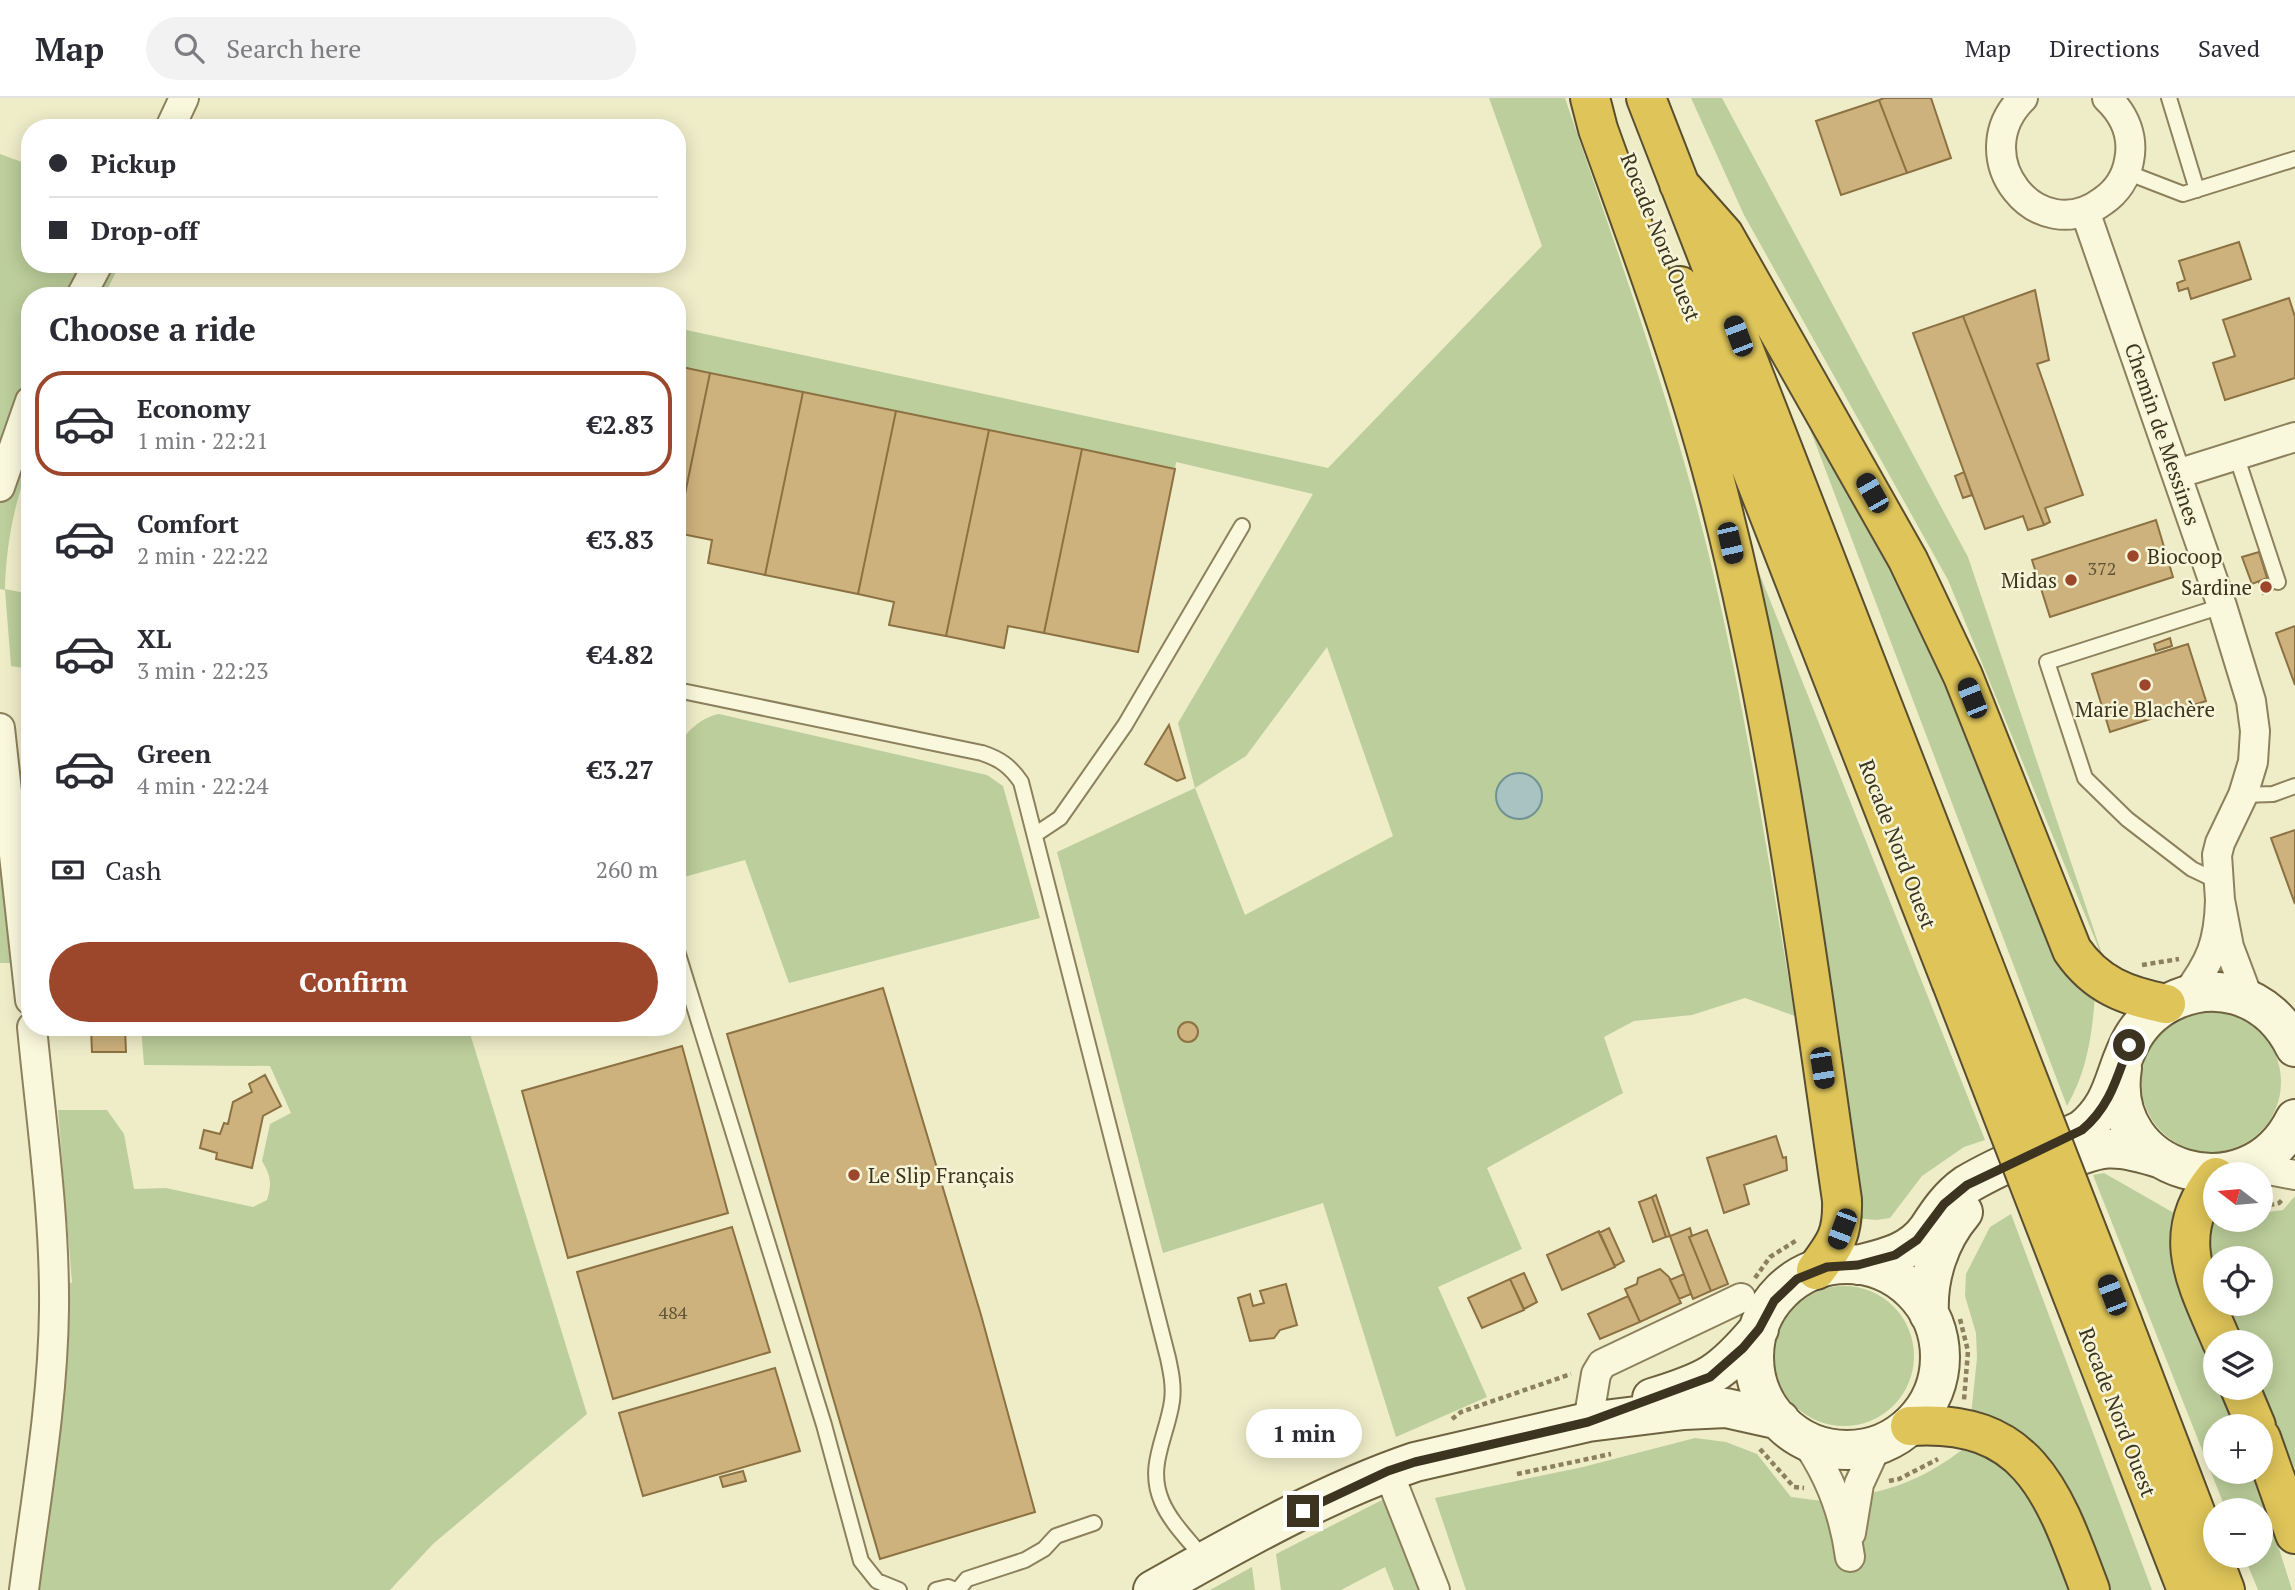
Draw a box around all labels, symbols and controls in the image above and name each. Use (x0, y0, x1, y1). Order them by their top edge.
search box (146, 17, 636, 80)
text: Map (35, 27, 104, 70)
icon: search (170, 29, 208, 67)
text: Search here (226, 31, 361, 65)
text: Map (1965, 32, 2011, 64)
text: Directions (2049, 32, 2160, 64)
text: Saved (2198, 32, 2260, 64)
text: Pickup (91, 146, 176, 180)
street label: Rocade Nord Ouest (1614, 149, 1708, 325)
text: Drop-off (91, 213, 198, 247)
text: Choose a ride (49, 308, 256, 350)
car (1721, 313, 1756, 359)
street label: Chemin de Messines (2119, 339, 2207, 529)
text: Economy (137, 391, 250, 425)
icon: car (53, 392, 116, 455)
text: €2.83 (588, 407, 654, 441)
text: 1 min · 22:21 (137, 425, 269, 456)
car (1853, 470, 1892, 516)
text: Comfort (137, 506, 239, 540)
icon: car (53, 507, 116, 570)
car (1716, 520, 1745, 566)
text: €3.83 (588, 522, 654, 556)
text: 2 min · 22:22 (137, 540, 269, 571)
place label: Biocoop (2147, 542, 2222, 570)
marker: Biocoop (2125, 548, 2141, 564)
house number: 372 (2088, 556, 2116, 580)
place label: Midas (2001, 566, 2057, 594)
marker: Midas (2063, 572, 2079, 588)
place label: Sardine (2181, 573, 2252, 601)
marker: Sardine (2258, 579, 2274, 595)
text: XL (137, 621, 171, 655)
icon: car (53, 622, 116, 685)
text: €4.82 (588, 637, 654, 671)
text: 3 min · 22:23 (137, 655, 269, 686)
car (1955, 675, 1990, 721)
marker: Marie Blachère (2137, 677, 2153, 693)
place label: Marie Blachère (2075, 695, 2215, 723)
text: Green (137, 736, 211, 770)
icon: car (53, 737, 116, 800)
text: €3.27 (588, 752, 654, 786)
street label: Rocade Nord Ouest (1853, 755, 1943, 933)
text: 4 min · 22:24 (137, 770, 269, 801)
icon: cash (49, 851, 87, 889)
text: Cash (105, 853, 161, 887)
text: 260 m (596, 854, 658, 885)
button: Confirm (49, 942, 658, 1022)
route start (2113, 1029, 2145, 1061)
car (1809, 1046, 1836, 1090)
place label: Le Slip Français (868, 1161, 1014, 1189)
north arrow (2203, 1162, 2273, 1232)
map controls (2203, 1162, 2273, 1568)
marker: Le Slip Français (846, 1167, 862, 1183)
car (1825, 1206, 1860, 1252)
button: locate (2203, 1246, 2273, 1316)
car (2095, 1272, 2130, 1318)
house number: 484 (659, 1300, 688, 1324)
street label: Rocade Nord Ouest (2073, 1323, 2163, 1501)
button: layers (2203, 1330, 2273, 1400)
callout: 1 min (1245, 1410, 1361, 1458)
button: + (2203, 1414, 2273, 1484)
text: 1 min (1273, 1418, 1335, 1449)
route end (1287, 1495, 1319, 1527)
button: − (2203, 1498, 2273, 1568)

